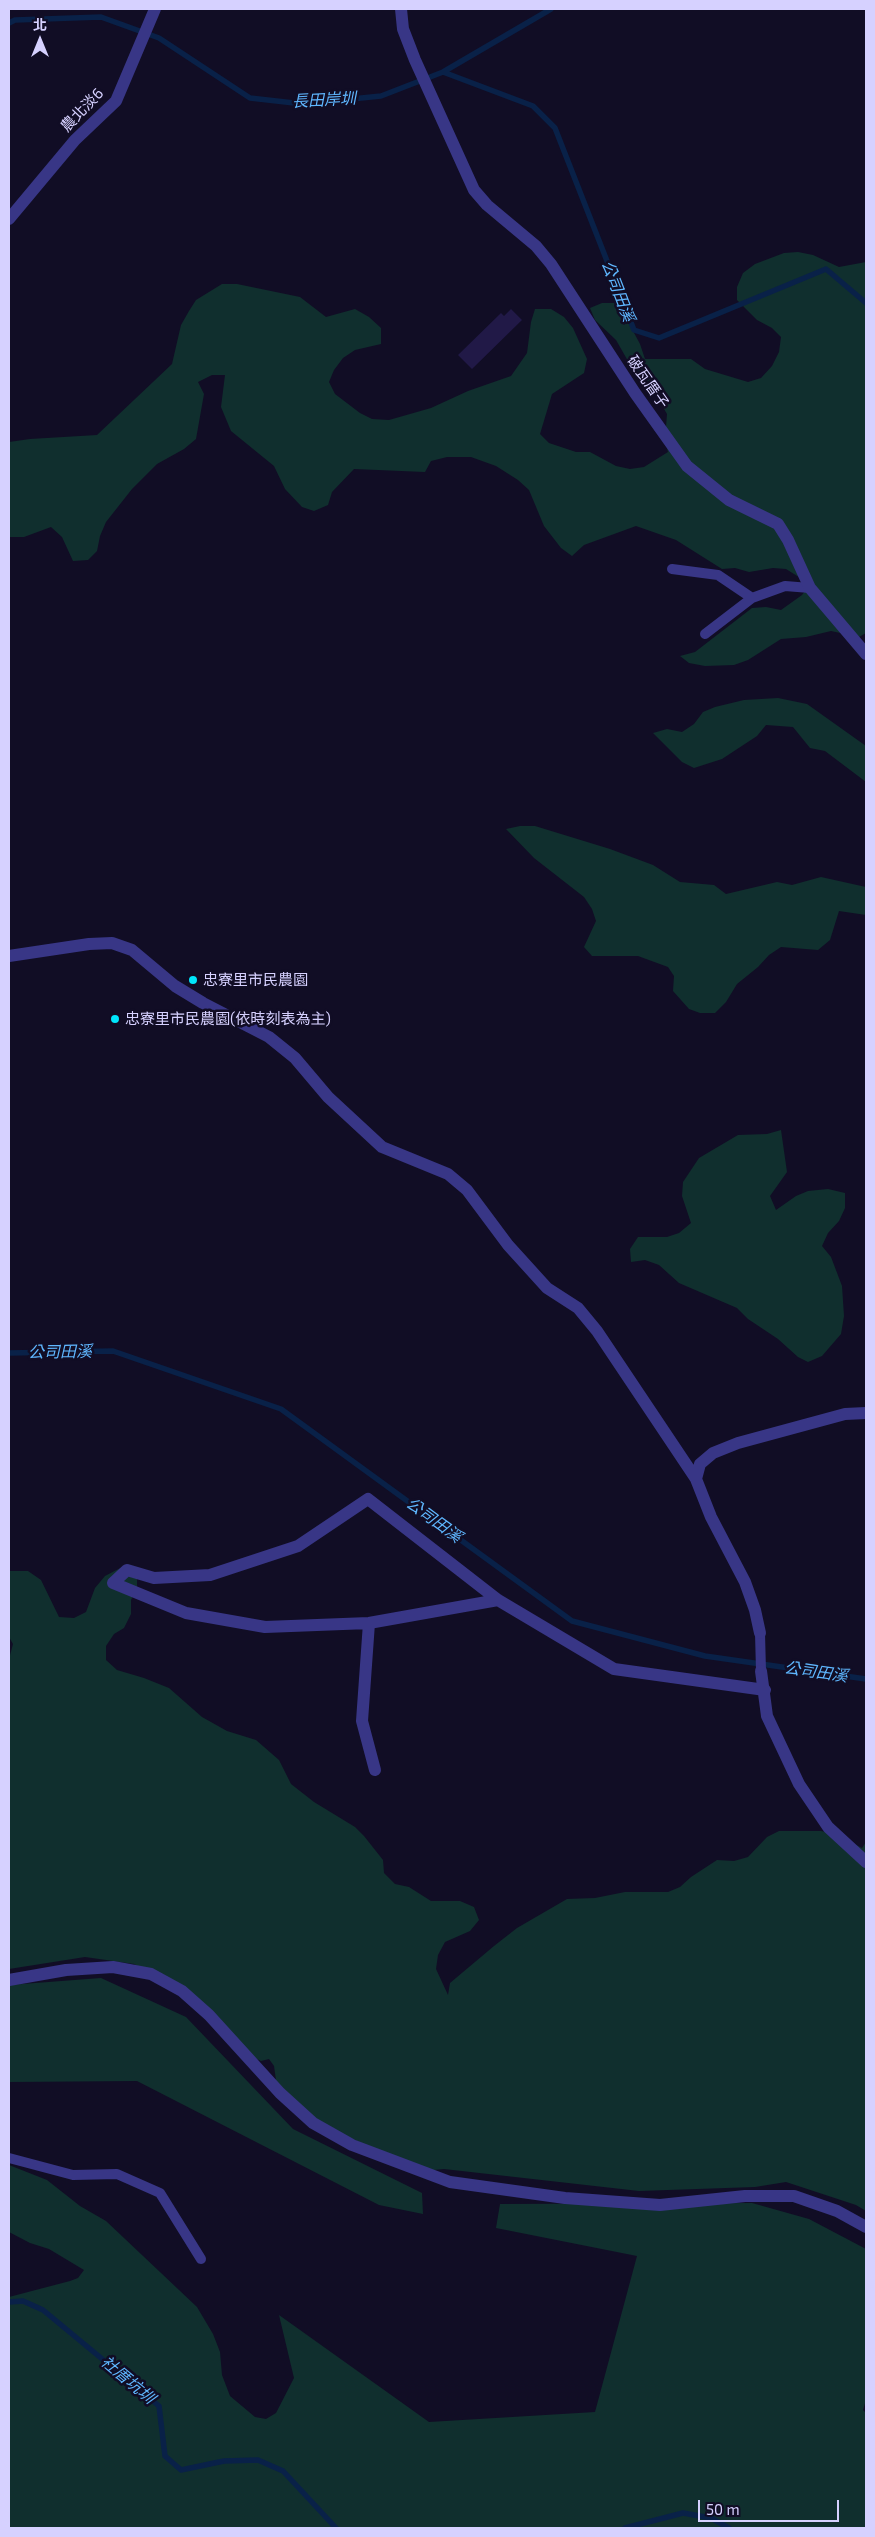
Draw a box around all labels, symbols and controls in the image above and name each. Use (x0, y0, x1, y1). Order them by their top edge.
north arrow (15, 15, 65, 65)
text: 北 (33, 16, 47, 33)
street label: 農北淡6 (57, 84, 107, 136)
water label: 長田岸圳 (292, 89, 356, 111)
water label: 公司田溪 (598, 258, 638, 324)
street label: 破瓦厝子 (623, 352, 673, 412)
place label: 忠寮里市民農園 (203, 971, 308, 989)
marker: 忠寮里市民農園 (187, 974, 199, 986)
place label: 忠寮里市民農園(依時刻表為主) (125, 1010, 331, 1028)
marker: 忠寮里市民農園(依時刻表為主) (109, 1013, 121, 1025)
water label: 公司田溪 (28, 1342, 92, 1362)
water label: 公司田溪 (402, 1493, 466, 1547)
water label: 公司田溪 (783, 1658, 849, 1686)
water label: 社厝坑圳 (97, 2352, 159, 2408)
scale bar (700, 2490, 841, 2522)
text: 50 m (706, 2500, 740, 2518)

